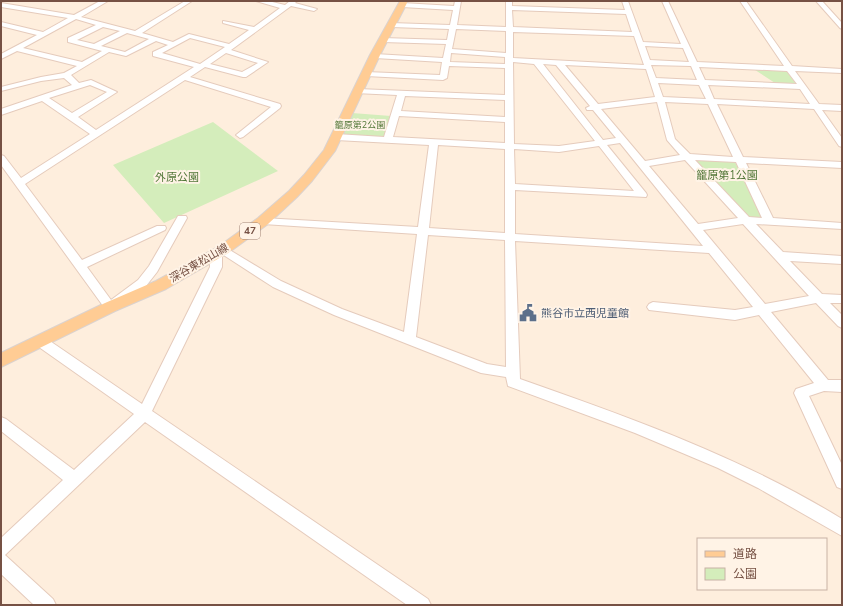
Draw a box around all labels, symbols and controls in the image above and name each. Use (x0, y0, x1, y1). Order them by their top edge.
park label: 籠原第2公園 (335, 119, 385, 131)
park label: 籠原第1公園 (696, 168, 758, 183)
park label: 外原公園 (155, 170, 199, 185)
road number: 47 (240, 223, 260, 239)
street label: 深谷東松山線 (167, 240, 231, 286)
public building icon: 熊谷市立西児童館 (518, 303, 538, 323)
place label: 熊谷市立西児童館 (541, 306, 629, 321)
legend (697, 538, 827, 590)
text: 道路 (733, 546, 757, 562)
text: 公園 (733, 566, 757, 582)

